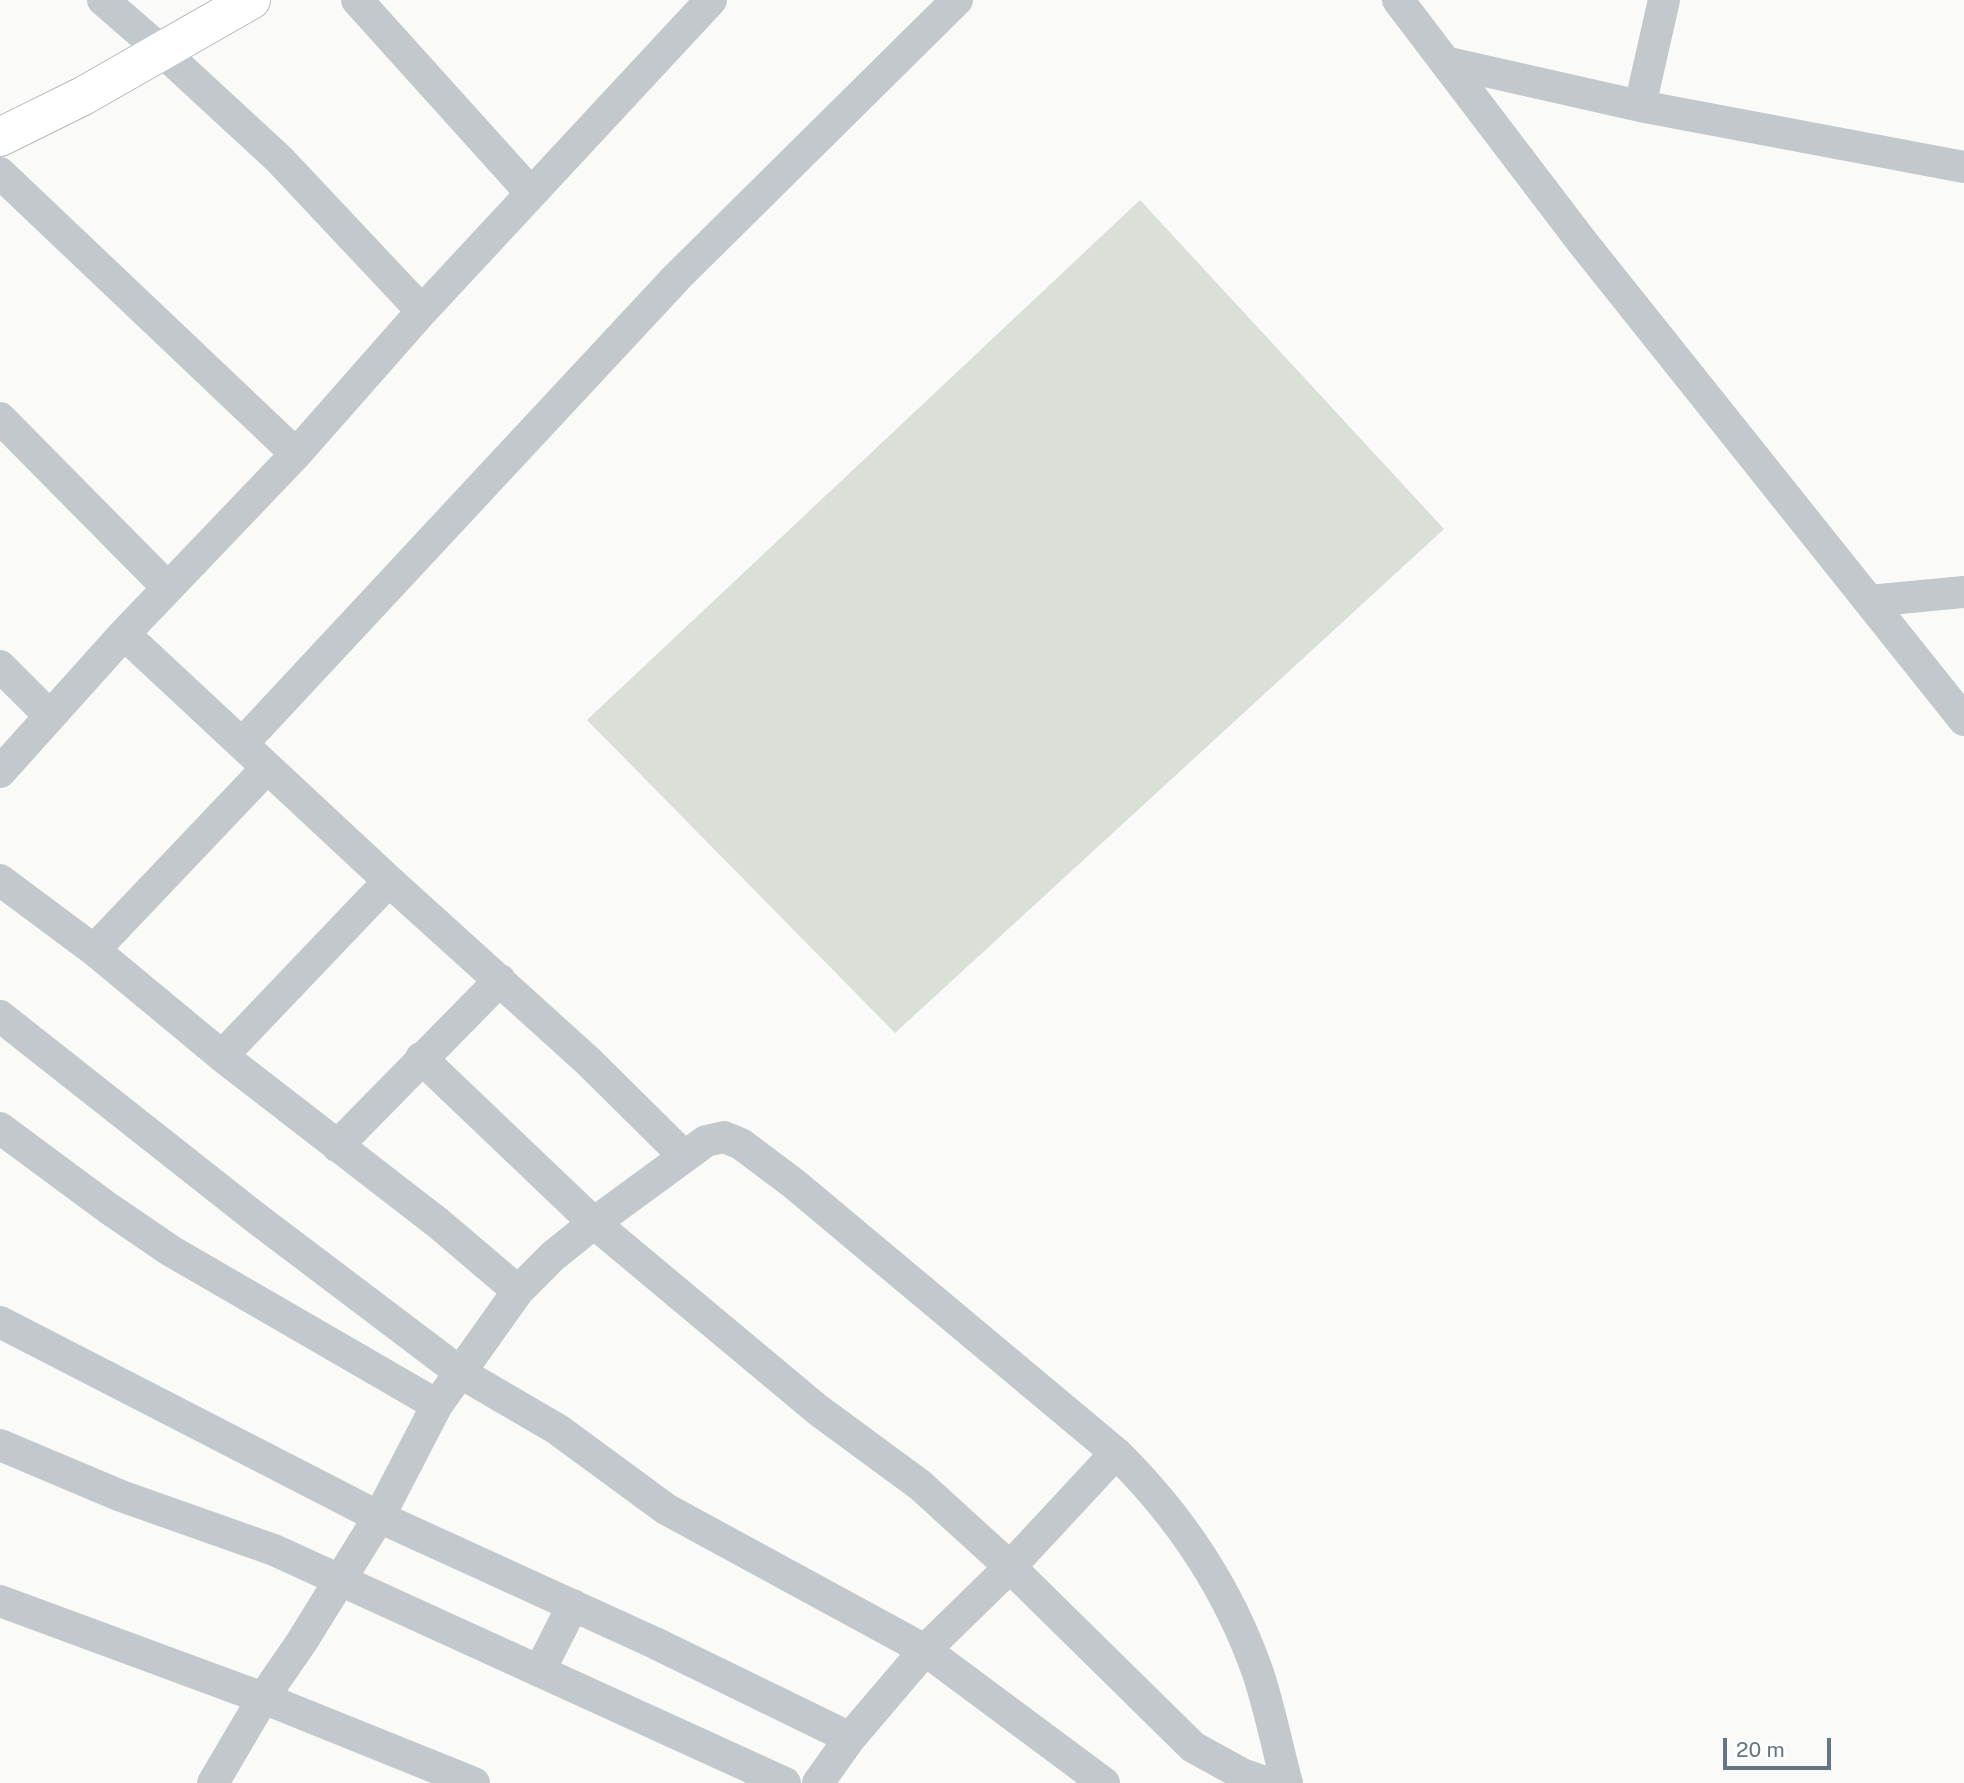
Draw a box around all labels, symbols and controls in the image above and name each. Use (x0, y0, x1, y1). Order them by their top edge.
scale bar (1726, 1724, 1834, 1768)
text: 20 m (1736, 1737, 1785, 1762)

